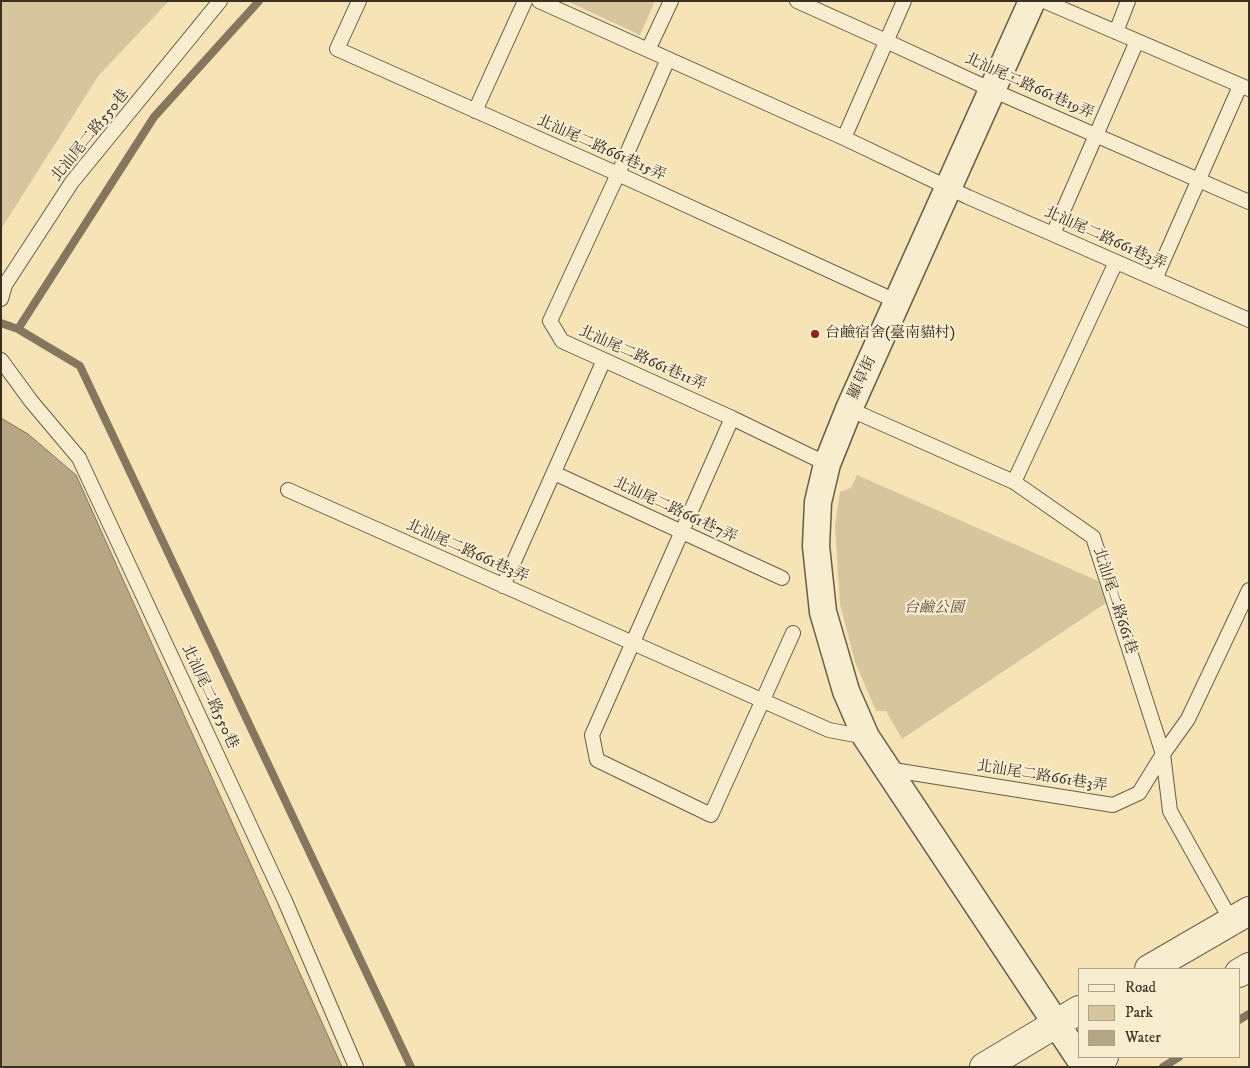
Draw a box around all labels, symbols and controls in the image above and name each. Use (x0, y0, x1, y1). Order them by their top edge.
street label: 北汕尾二路661巷19弄 (962, 51, 1096, 123)
street label: 北汕尾二路550巷 (48, 86, 134, 186)
street label: 北汕尾二路661巷15弄 (534, 113, 668, 185)
street label: 北汕尾二路661巷3弄 (1041, 204, 1169, 274)
street label: 北汕尾二路661巷11弄 (576, 323, 708, 395)
place label: 台鹼宿舍(臺南貓村) (825, 325, 955, 343)
marker: 台鹼宿舍(臺南貓村) (809, 328, 821, 340)
street label: 顯草街 (845, 354, 881, 402)
street label: 北汕尾二路661巷7弄 (610, 475, 740, 547)
street label: 北汕尾二路661巷3弄 (403, 517, 531, 587)
street label: 北汕尾二路661巷 (1088, 545, 1140, 657)
park label: 台鹼公園 (904, 600, 964, 618)
street label: 北汕尾二路550巷 (177, 642, 241, 752)
street label: 北汕尾二路661巷3弄 (976, 758, 1108, 796)
legend (1078, 968, 1240, 1058)
text: Road (1125, 978, 1156, 997)
text: Park (1125, 1003, 1153, 1022)
text: Water (1125, 1028, 1161, 1047)

